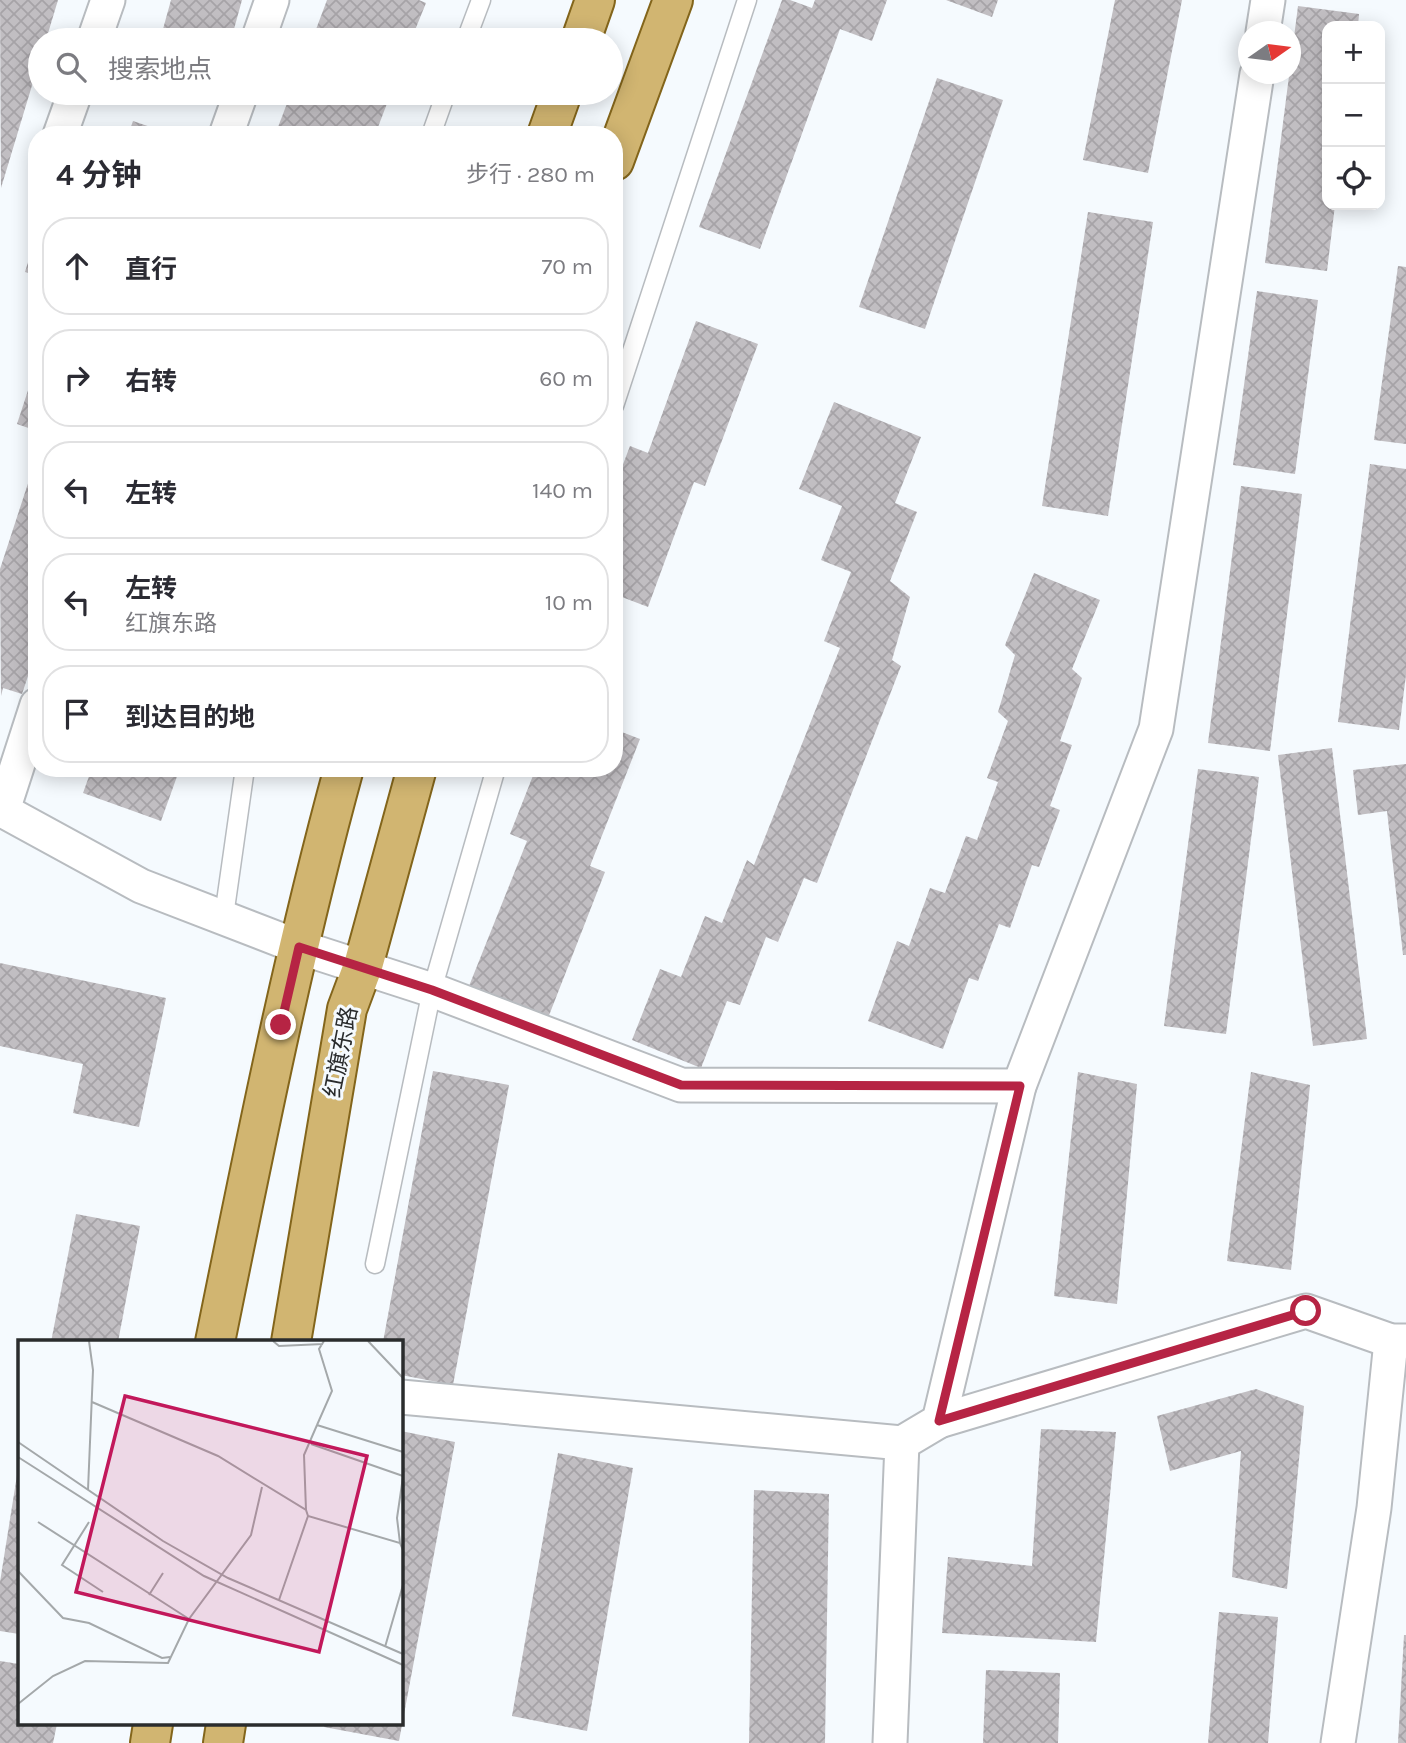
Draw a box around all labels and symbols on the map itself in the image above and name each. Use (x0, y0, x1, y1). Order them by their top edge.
north arrow (1238, 21, 1301, 84)
street label: 红旗东路 (319, 1004, 363, 1100)
route end (265, 1009, 296, 1040)
route start (1290, 1295, 1321, 1326)
inset map (18, 1340, 402, 1726)

